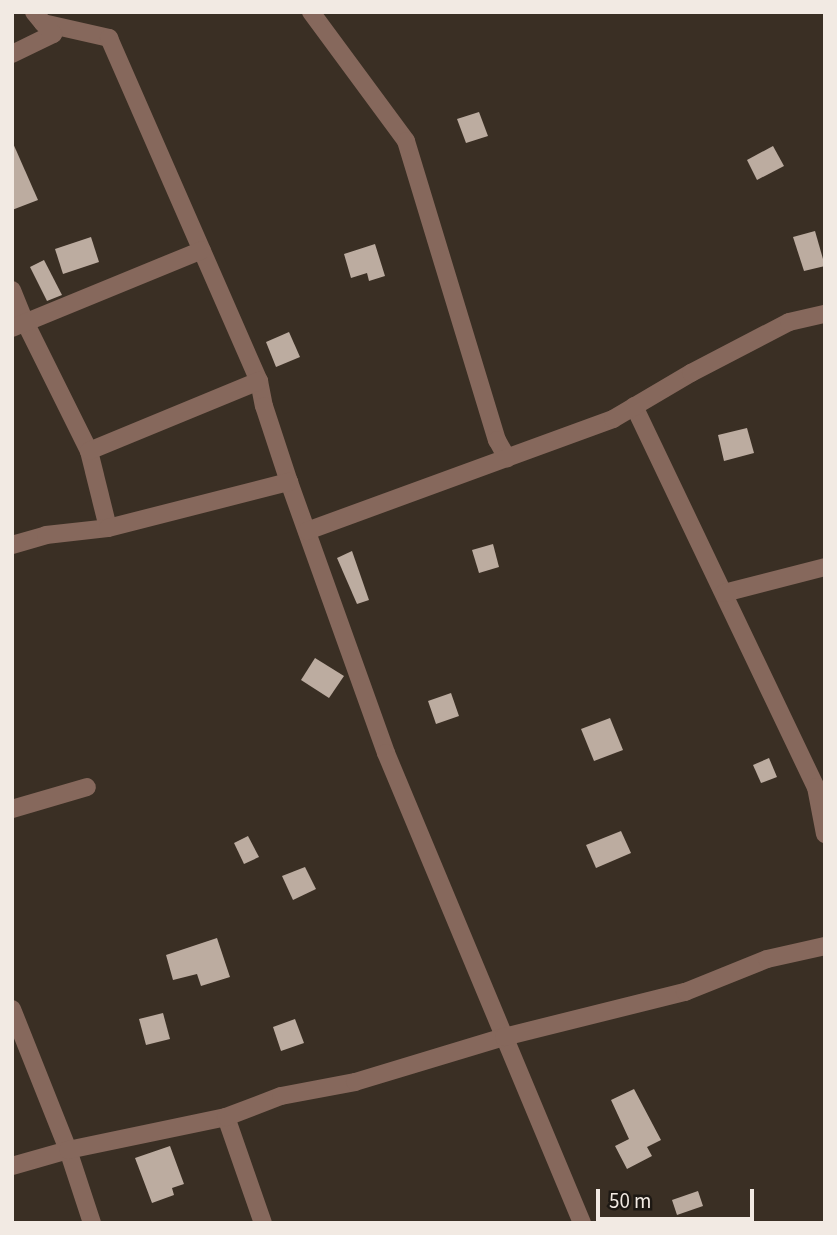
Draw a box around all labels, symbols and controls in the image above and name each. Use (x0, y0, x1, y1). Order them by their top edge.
scale bar (599, 1176, 756, 1220)
text: 50 m (609, 1186, 651, 1216)

